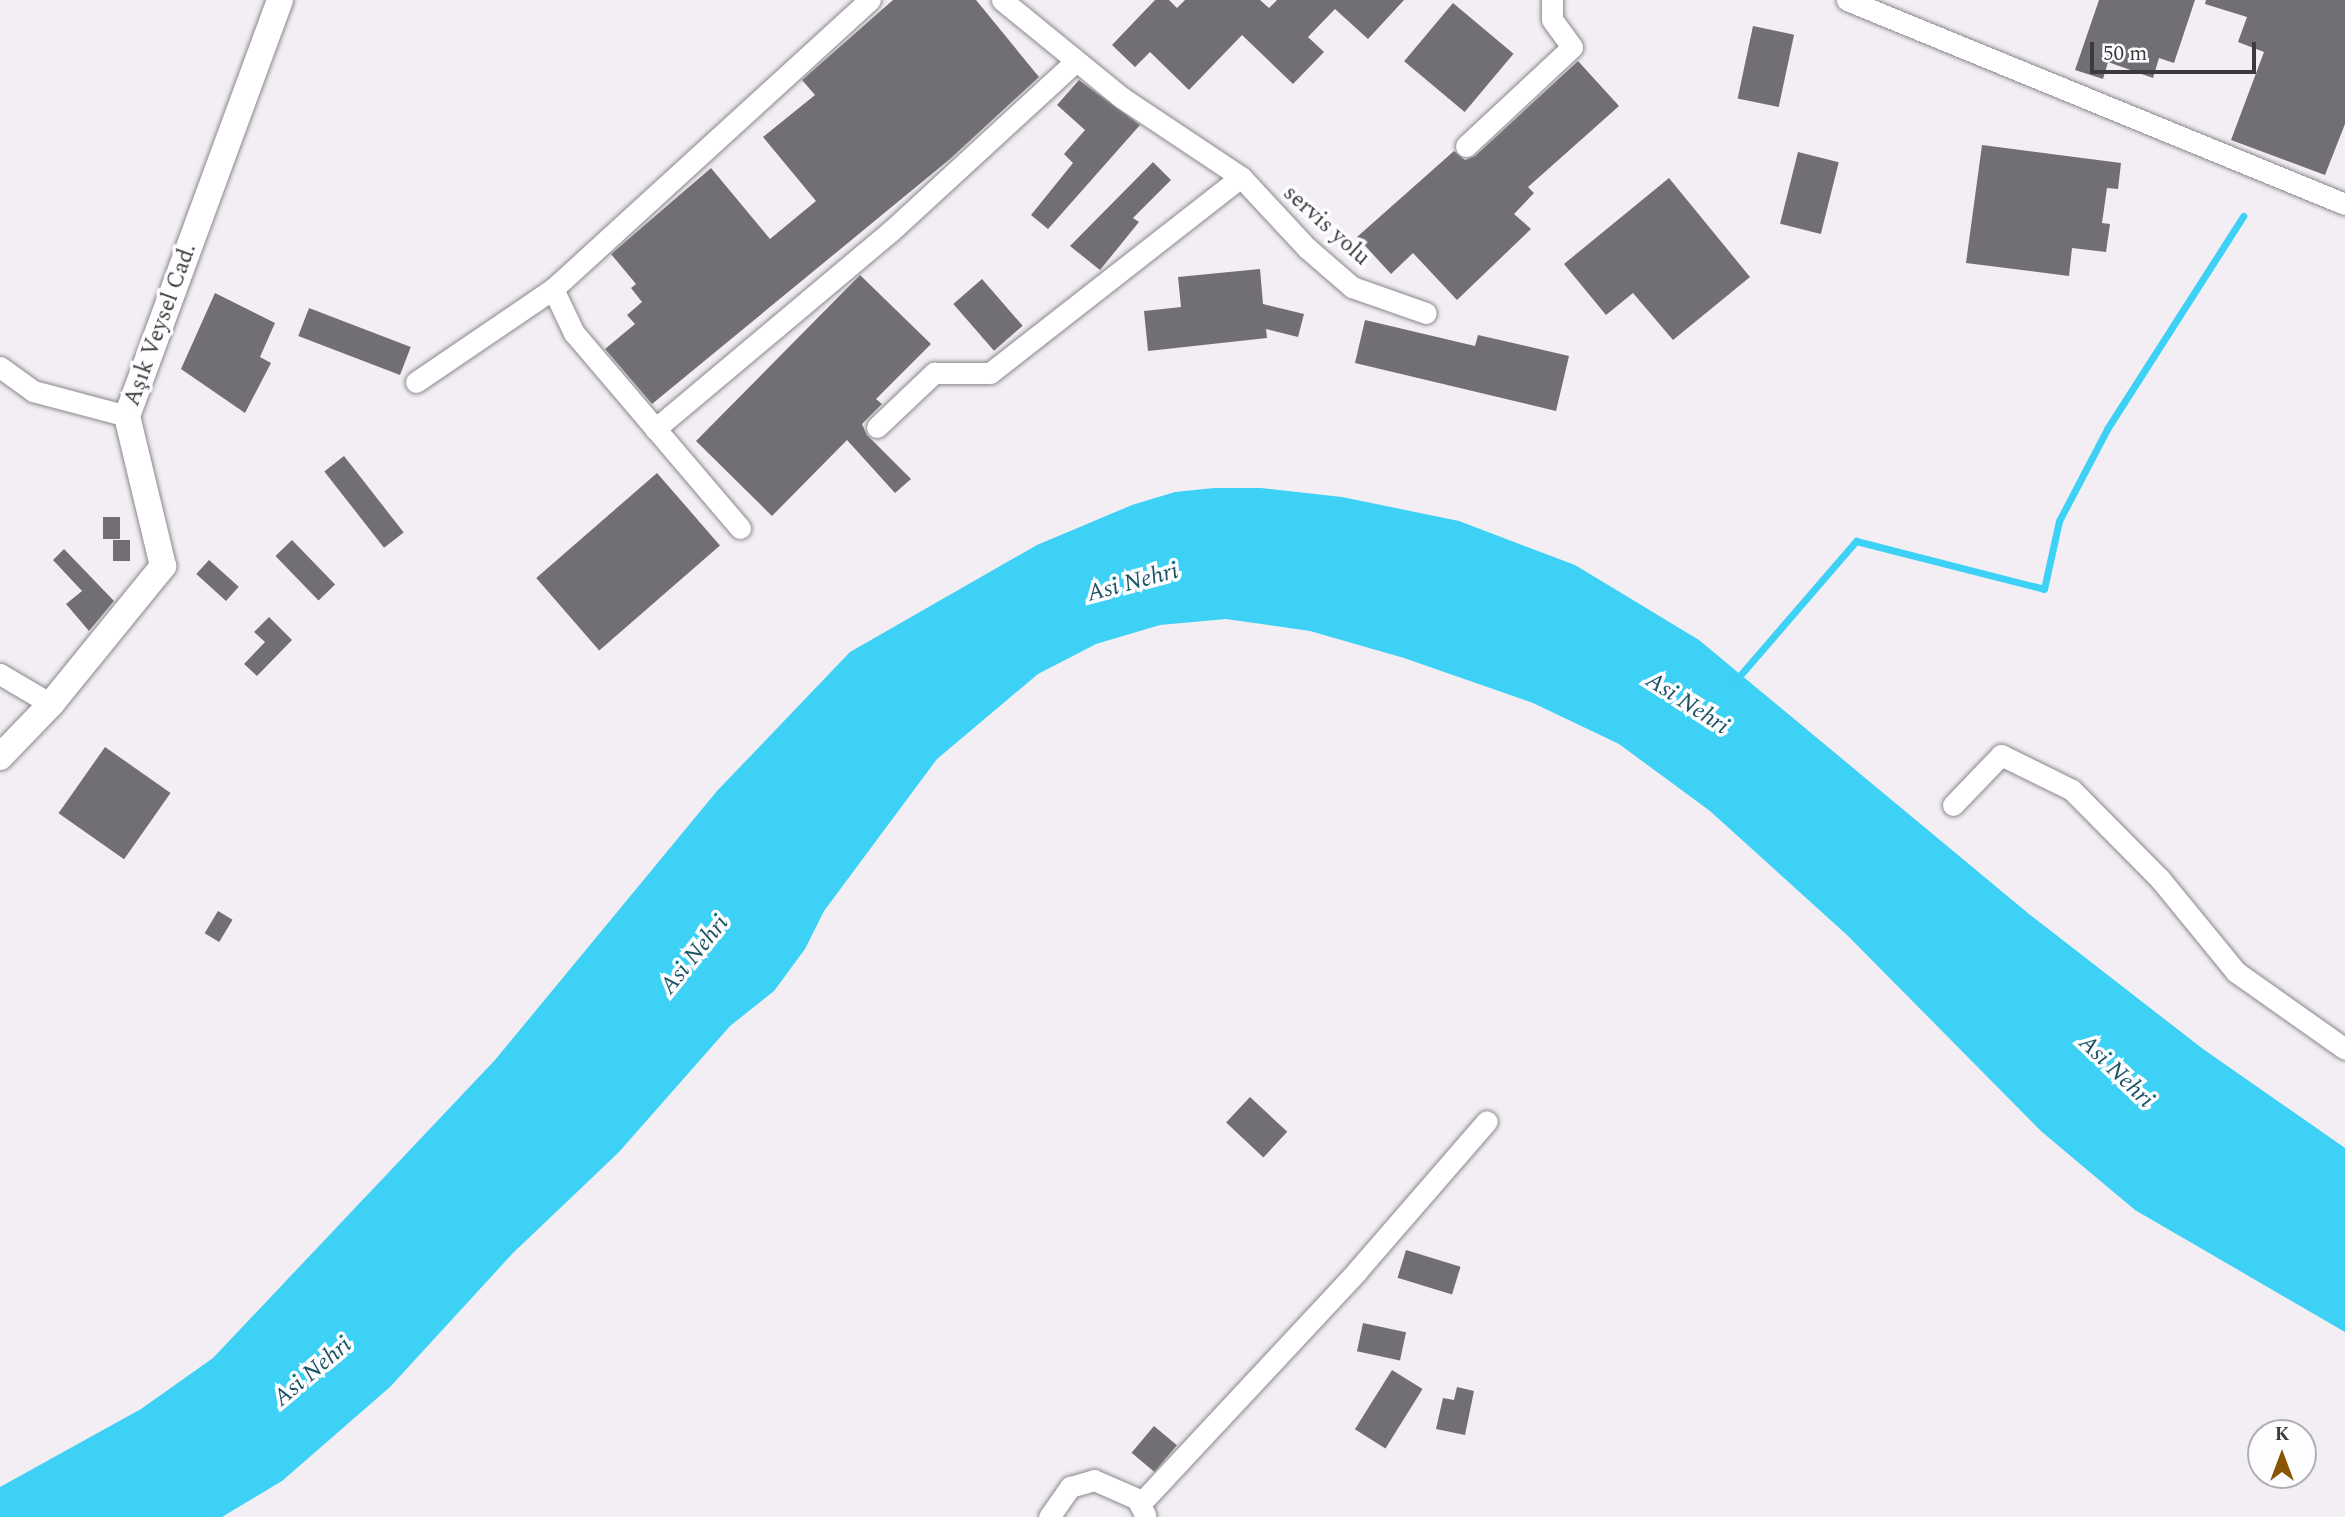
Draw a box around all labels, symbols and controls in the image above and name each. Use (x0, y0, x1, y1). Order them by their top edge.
scale bar (2093, 28, 2259, 72)
text: 50 m (2103, 38, 2147, 70)
street label: servis yolu (1277, 180, 1375, 272)
street label: Aşık Veysel Cad. (119, 240, 203, 410)
water label: Asi Nehri (1084, 557, 1182, 609)
water label: Asi Nehri (1640, 666, 1734, 742)
water label: Asi Nehri (654, 910, 736, 1000)
water label: Asi Nehri (2072, 1029, 2160, 1115)
water label: Asi Nehri (268, 1331, 358, 1413)
north arrow (2247, 1419, 2317, 1489)
text: K (2275, 1420, 2289, 1449)

